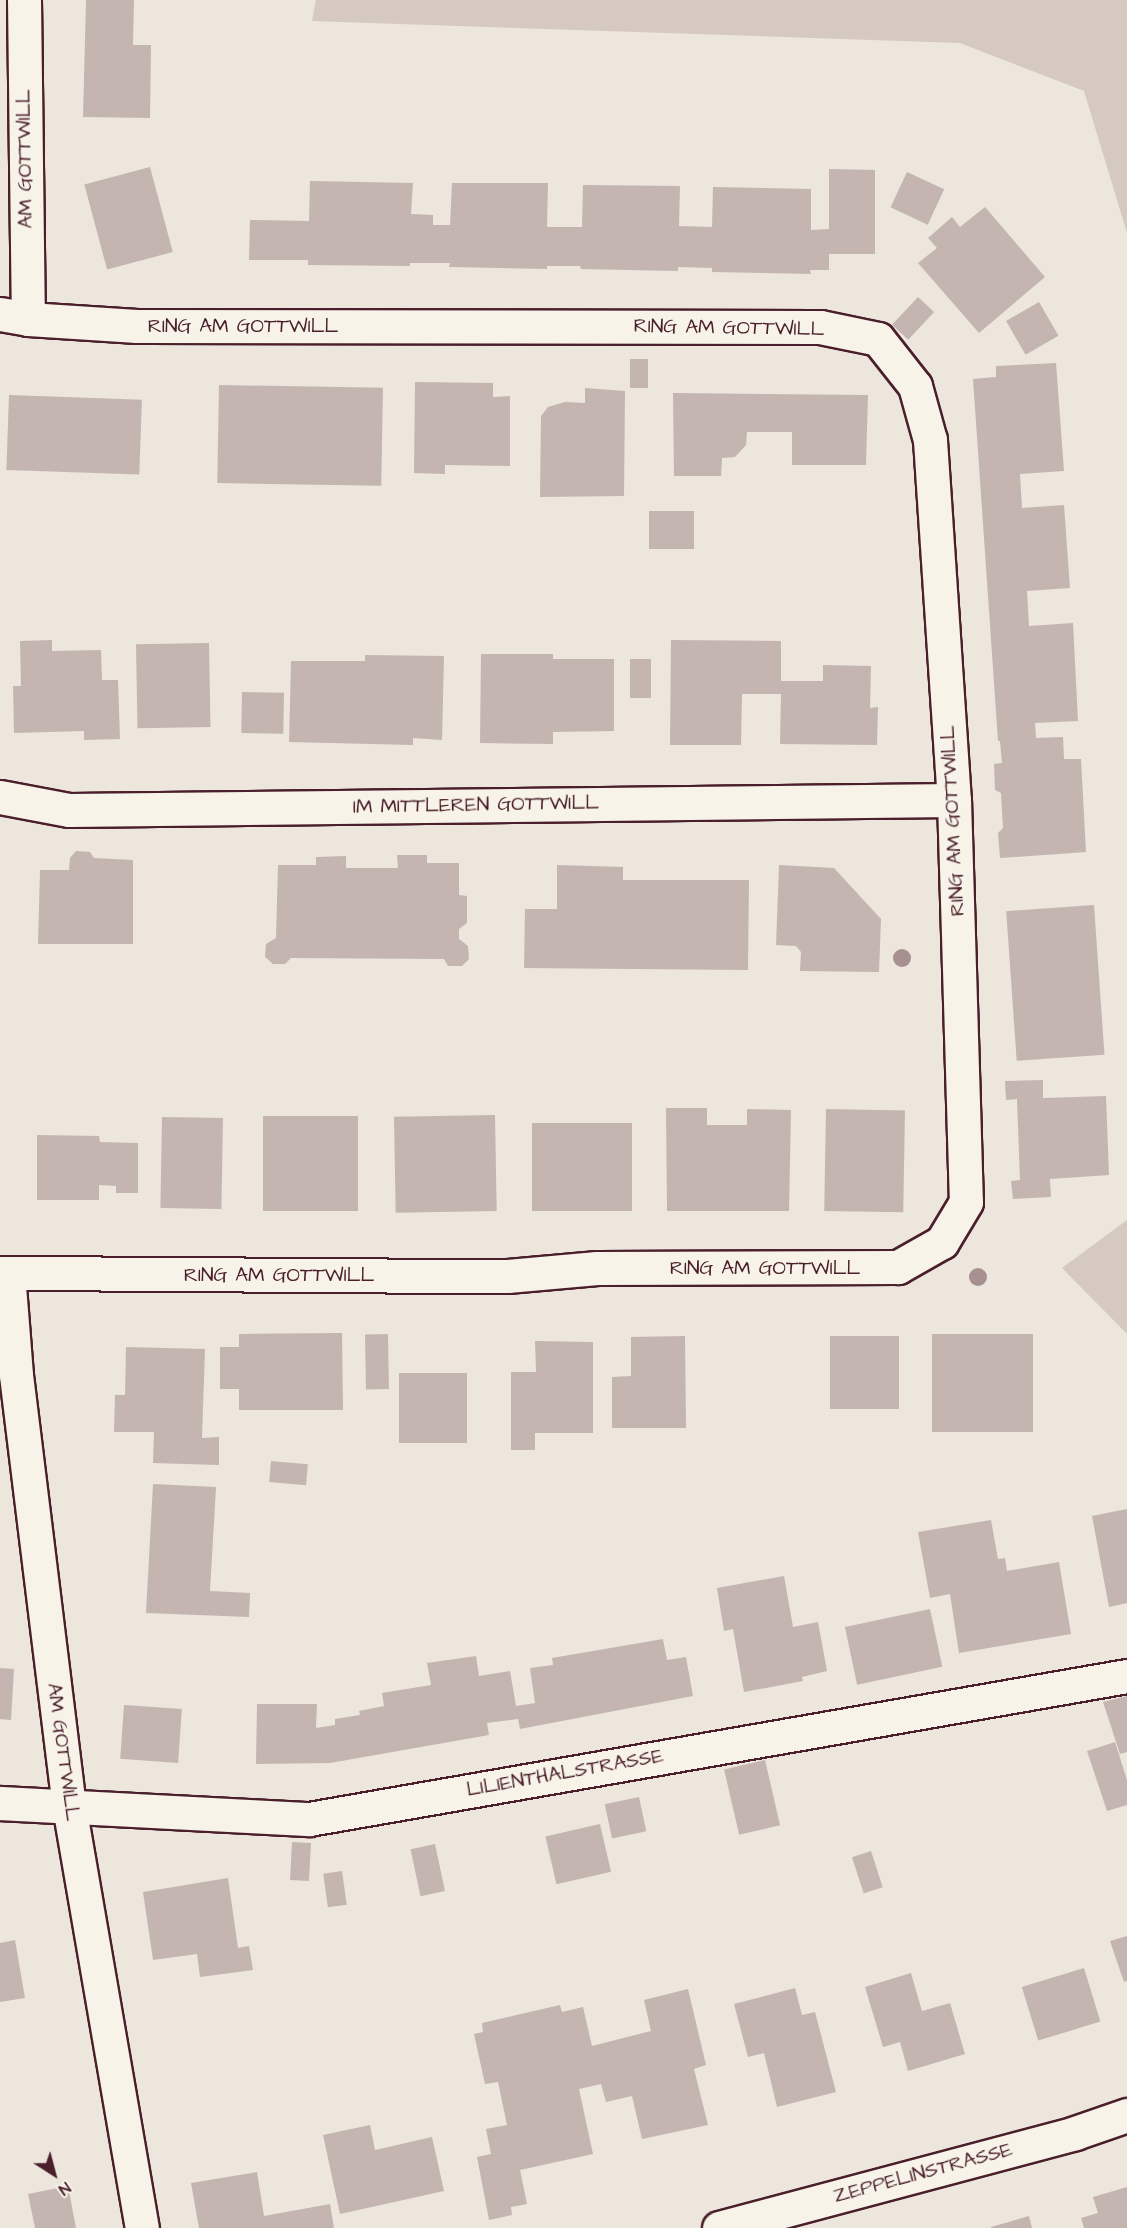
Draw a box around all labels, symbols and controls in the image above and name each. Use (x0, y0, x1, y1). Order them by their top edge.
street label: AM GOTTWILL (12, 89, 38, 229)
street label: RING AM GOTTWILL (148, 314, 338, 338)
street label: RING AM GOTTWILL (633, 314, 825, 342)
street label: RING AM GOTTWILL (936, 725, 970, 917)
street label: IM MITTLEREN GOTTWILL (353, 791, 599, 819)
street label: RING AM GOTTWILL (670, 1256, 860, 1280)
street label: RING AM GOTTWILL (184, 1263, 374, 1287)
street label: AM GOTTWILL (41, 1681, 85, 1823)
street label: LILIENTHALSTRASSE (465, 1744, 665, 1802)
street label: ZEPPELINSTRASSE (831, 2138, 1015, 2208)
north arrow (24, 2144, 84, 2204)
text: N (54, 2177, 75, 2200)

